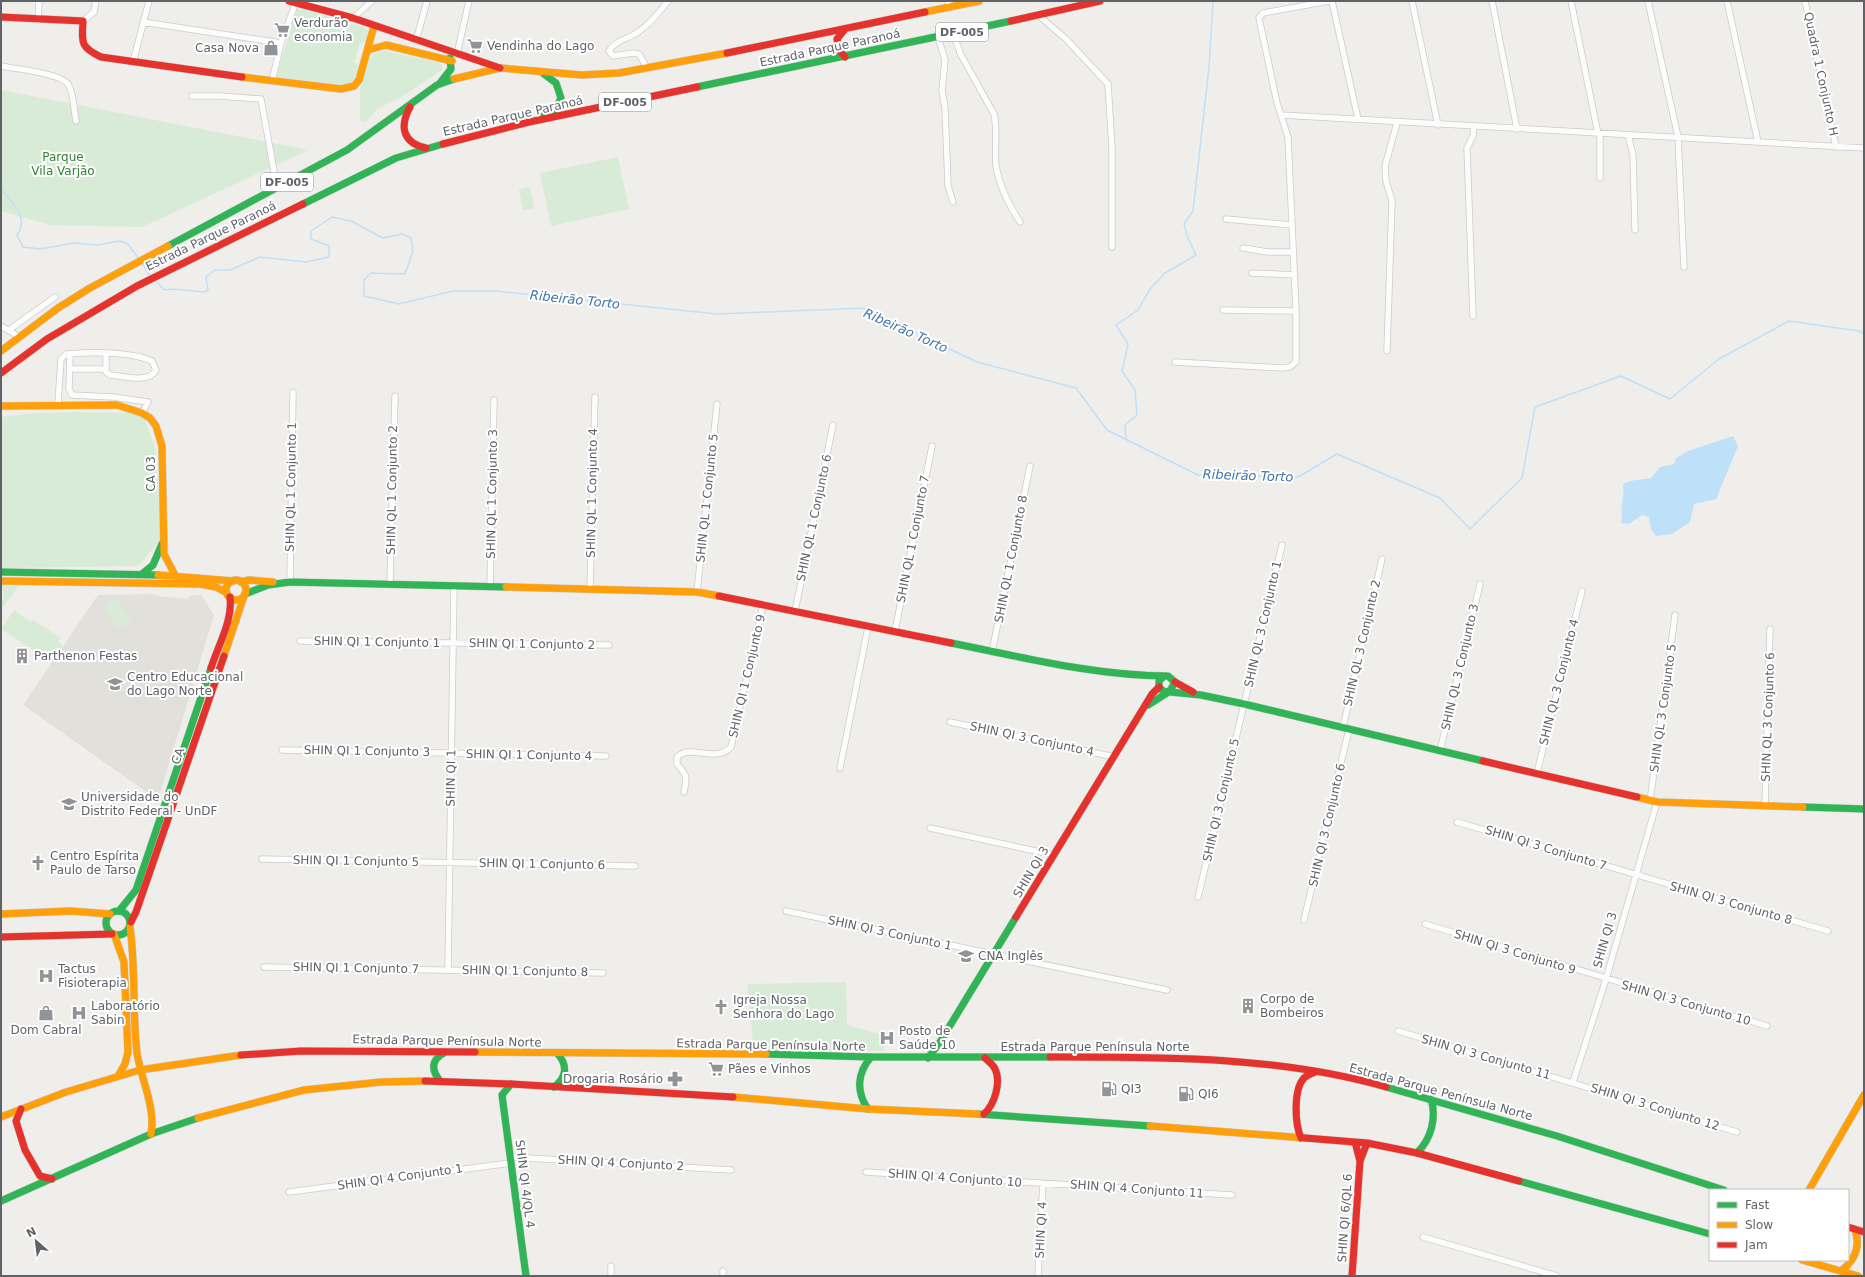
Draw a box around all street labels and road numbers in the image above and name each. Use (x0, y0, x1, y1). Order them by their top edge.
street label: Quadra 1 Conjunto H (1801, 11, 1841, 137)
road number: DF-005 (936, 23, 988, 41)
street label: Estrada Parque Paranoá (758, 26, 902, 70)
street label: Estrada Parque Paranoá (442, 93, 584, 139)
road number: DF-005 (599, 93, 651, 111)
road number: DF-005 (261, 173, 313, 191)
street label: Estrada Parque Paranoá (143, 198, 279, 274)
street label: SHIN QL 1 Conjunto 1 (283, 422, 299, 552)
street label: SHIN QL 1 Conjunto 2 (384, 425, 400, 555)
street label: SHIN QL 1 Conjunto 4 (584, 428, 600, 558)
street label: SHIN QL 1 Conjunto 3 (484, 429, 500, 559)
street label: SHIN QL 1 Conjunto 5 (693, 433, 721, 563)
street label: SHIN QL 1 Conjunto 6 (794, 453, 834, 583)
street label: CA 03 (144, 456, 158, 492)
street label: SHIN QL 1 Conjunto 7 (894, 474, 932, 604)
street label: SHIN QL 1 Conjunto 8 (992, 494, 1030, 624)
street label: SHIN QL 3 Conjunto 1 (1242, 559, 1284, 689)
street label: SHIN QL 3 Conjunto 2 (1341, 578, 1383, 708)
street label: SHIN QL 3 Conjunto 3 (1439, 602, 1481, 732)
street label: SHIN QI 1 Conjunto 9 (726, 613, 768, 739)
street label: SHIN QL 3 Conjunto 4 (1537, 617, 1581, 747)
street label: SHIN QI 1 Conjunto 1 (314, 634, 440, 650)
street label: SHIN QI 1 Conjunto 2 (469, 636, 595, 652)
street label: SHIN QL 3 Conjunto 5 (1647, 643, 1679, 773)
street label: SHIN QL 3 Conjunto 6 (1759, 652, 1777, 782)
street label: SHIN QI 3 Conjunto 4 (969, 719, 1095, 759)
street label: SHIN QI 3 Conjunto 5 (1200, 737, 1242, 863)
street label: SHIN QI 1 Conjunto 3 (304, 743, 430, 759)
street label: CA (169, 745, 188, 766)
street label: SHIN QI 1 Conjunto 4 (466, 747, 592, 763)
street label: SHIN QI 1 (444, 749, 458, 807)
street label: SHIN QI 3 Conjunto 6 (1306, 762, 1348, 888)
street label: SHIN QI 3 Conjunto 7 (1483, 823, 1609, 873)
street label: SHIN QI 3 (1010, 844, 1052, 900)
street label: SHIN QI 1 Conjunto 5 (293, 853, 419, 869)
street label: SHIN QI 1 Conjunto 6 (479, 856, 605, 872)
street label: SHIN QI 3 Conjunto 8 (1668, 879, 1794, 927)
street label: SHIN QI 3 (1590, 910, 1620, 970)
street label: SHIN QI 3 Conjunto 1 (827, 913, 953, 953)
street label: SHIN QI 3 Conjunto 9 (1452, 927, 1578, 977)
street label: SHIN QI 1 Conjunto 7 (293, 960, 419, 976)
street label: SHIN QI 1 Conjunto 8 (462, 963, 588, 979)
street label: SHIN QI 3 Conjunto 10 (1620, 978, 1752, 1028)
street label: Estrada Parque Península Norte (352, 1032, 542, 1050)
street label: SHIN QI 3 Conjunto 11 (1420, 1032, 1552, 1082)
street label: Estrada Parque Península Norte (676, 1036, 866, 1054)
street label: Estrada Parque Península Norte (1000, 1040, 1190, 1054)
street label: Estrada Parque Península Norte (1348, 1061, 1534, 1123)
street label: SHIN QI 3 Conjunto 12 (1589, 1081, 1721, 1133)
street label: SHIN QI 4/QL 4 (513, 1139, 537, 1229)
street label: SHIN QI 4 Conjunto 2 (557, 1153, 685, 1173)
street label: SHIN QI 4 Conjunto 1 (336, 1161, 464, 1193)
street label: SHIN QI 4 Conjunto 10 (888, 1166, 1022, 1190)
street label: SHIN QI 6/QL 6 (1335, 1173, 1355, 1263)
street label: SHIN QI 4 Conjunto 11 (1070, 1177, 1204, 1201)
street label: SHIN QI 4 (1033, 1201, 1049, 1259)

